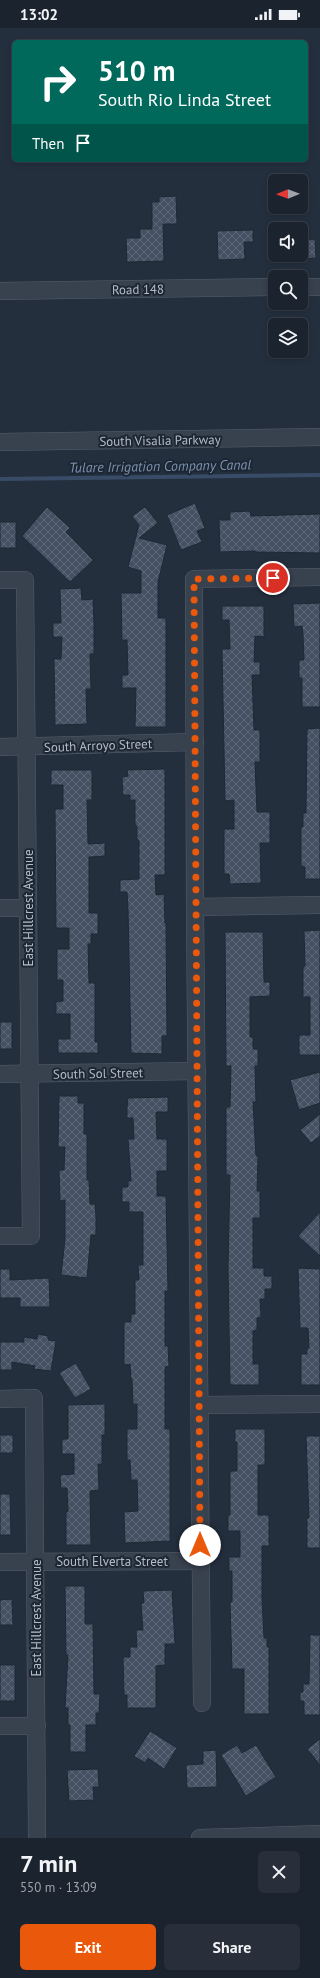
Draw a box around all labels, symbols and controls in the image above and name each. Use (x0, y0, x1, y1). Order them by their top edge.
text: 13:02 (20, 5, 58, 24)
text: 510 m (98, 52, 175, 89)
icon: right (32, 56, 84, 108)
text: South Rio Linda Street (98, 88, 271, 111)
icon: arrive (72, 132, 94, 154)
text: Then (32, 134, 64, 153)
north arrow (268, 174, 308, 214)
map controls (268, 174, 308, 358)
button: sound (268, 222, 308, 262)
button: search (268, 270, 308, 310)
street label: Road 148 (112, 281, 164, 298)
button: layers (268, 318, 308, 358)
street label: South Visalia Parkway (99, 431, 221, 450)
water label: Tulare Irrigation Company Canal (69, 455, 251, 477)
pin (256, 561, 290, 595)
icon: arrive (262, 567, 284, 589)
street label: South Arroyo Street (44, 735, 153, 756)
street label: East Hillcrest Avenue (20, 849, 37, 967)
street label: South Sol Street (53, 1064, 144, 1083)
position arrow (179, 1524, 221, 1566)
street label: South Elverta Street (56, 1553, 168, 1570)
street label: East Hillcrest Avenue (28, 1559, 45, 1677)
text: 7 min (20, 1848, 77, 1879)
button: close (258, 1851, 300, 1893)
text: 550 m · 13:09 (20, 1879, 97, 1896)
button: Exit (20, 1924, 156, 1970)
button: Share (164, 1924, 300, 1970)

